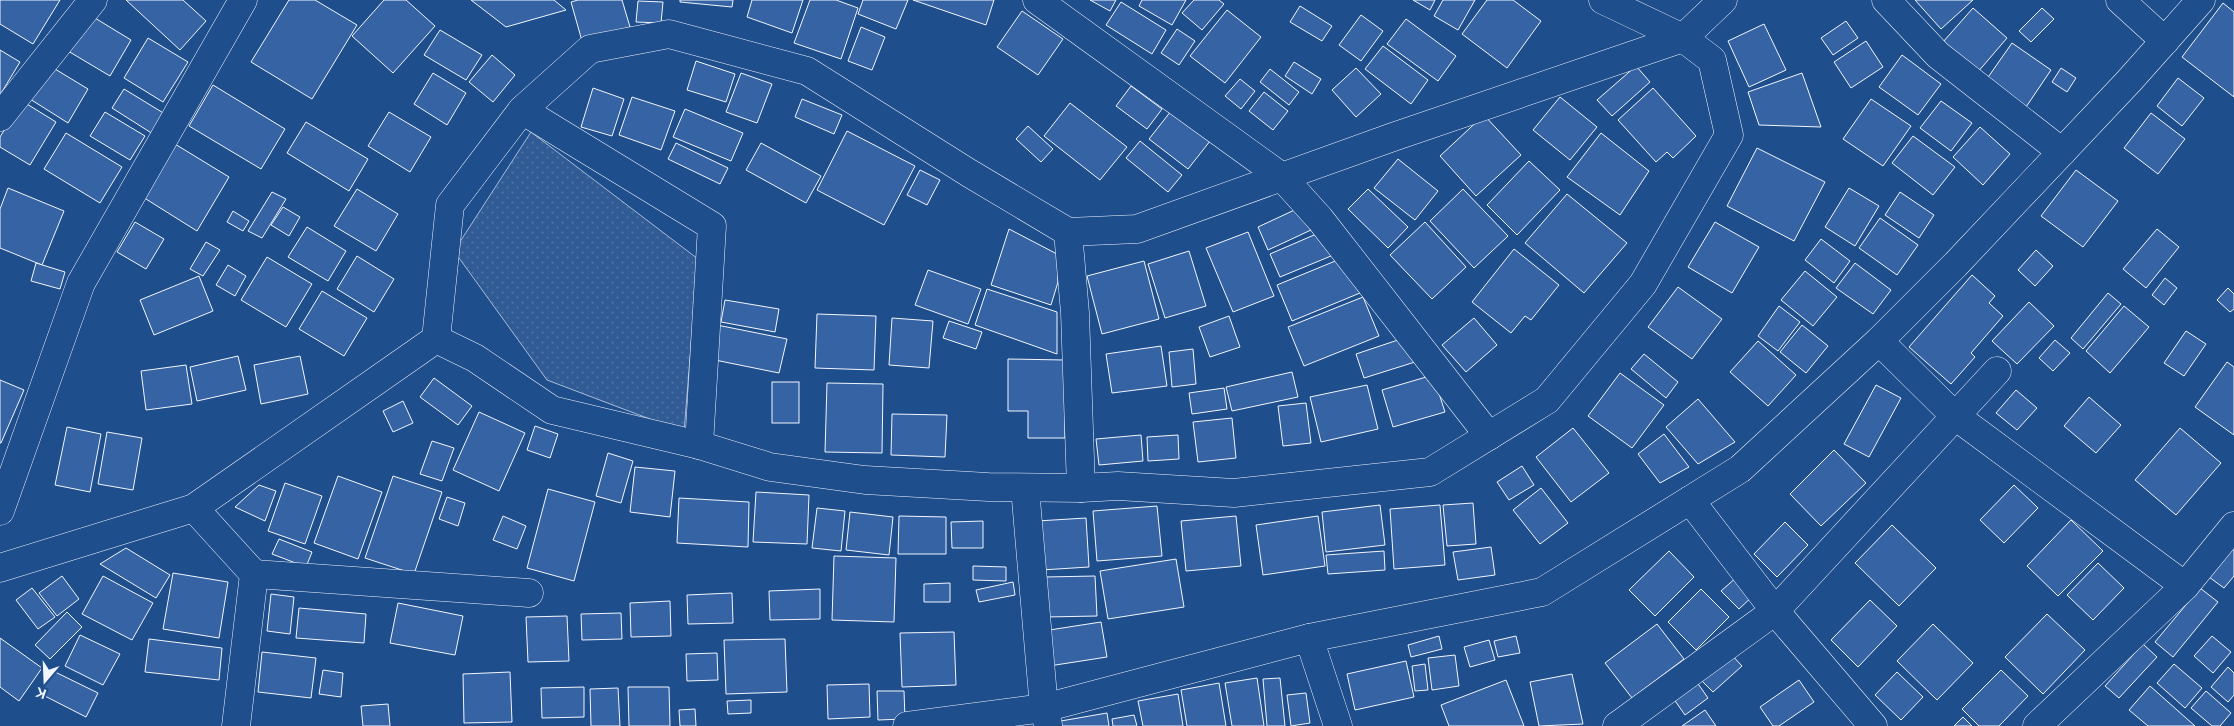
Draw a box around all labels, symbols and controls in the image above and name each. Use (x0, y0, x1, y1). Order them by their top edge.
north arrow (20, 656, 70, 706)
text: K (33, 684, 48, 703)

